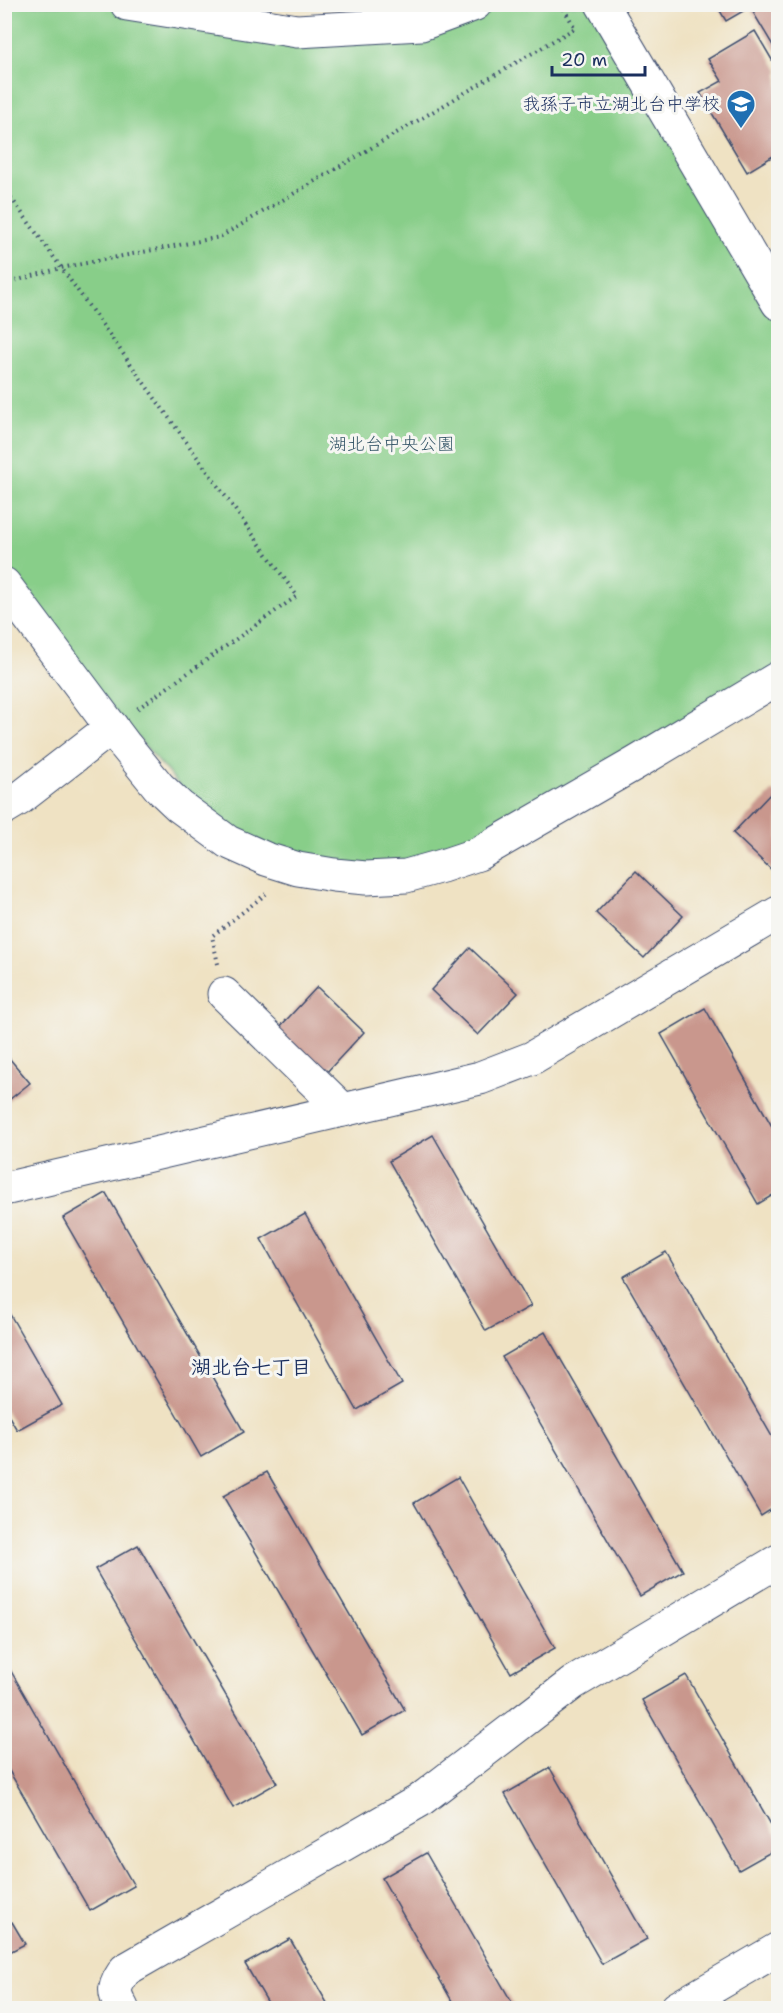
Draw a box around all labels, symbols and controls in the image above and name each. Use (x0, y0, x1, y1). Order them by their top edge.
scale bar (552, 39, 645, 77)
text: 20 m (561, 48, 607, 72)
school or university icon: 我孫子市立湖北台中学校 (725, 88, 757, 130)
place label: 我孫子市立湖北台中学校 (522, 92, 720, 116)
park label: 湖北台中央公園 (329, 432, 455, 456)
district label: 湖北台七丁目 (191, 1354, 311, 1380)

